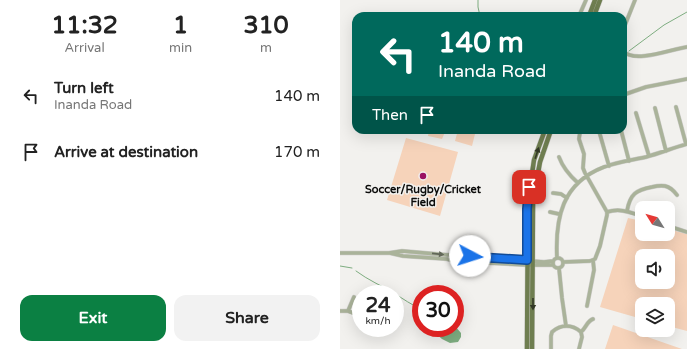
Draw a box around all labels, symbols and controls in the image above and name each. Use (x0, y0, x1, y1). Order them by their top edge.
text: 11:32 (51, 11, 118, 40)
text: 1 (173, 11, 188, 40)
text: 310 (243, 11, 289, 40)
text: 140 m (438, 26, 524, 60)
icon: left (372, 28, 424, 80)
text: Arrival (64, 40, 105, 56)
text: min (169, 40, 192, 56)
text: m (260, 40, 272, 56)
text: Inanda Road (438, 60, 546, 82)
text: Turn left (54, 79, 114, 97)
icon: left (20, 85, 42, 107)
text: 140 m (274, 87, 320, 105)
text: Inanda Road (54, 97, 132, 113)
icon: arrive (416, 104, 438, 126)
text: Then (372, 106, 408, 124)
icon: arrive (20, 141, 42, 163)
text: Arrive at destination (54, 143, 198, 161)
text: 170 m (274, 143, 320, 161)
one-way arrow (534, 146, 540, 158)
pin (512, 170, 546, 204)
marker: Soccer/Rugby/Cricket Field (418, 171, 428, 181)
icon: arrive (518, 176, 540, 198)
place label: Soccer/Rugby/Cricket Field (365, 183, 482, 209)
north arrow (635, 201, 675, 241)
map controls (635, 201, 675, 337)
position arrow (449, 235, 491, 277)
button: sound (635, 249, 675, 289)
one-way arrow (432, 250, 444, 257)
speed limit sign: 30 (412, 285, 464, 337)
text: 24 (365, 294, 391, 318)
button: Exit (20, 295, 166, 341)
button: Share (174, 295, 320, 341)
button: layers (635, 297, 675, 337)
one-way arrow (530, 298, 536, 311)
text: km/h (365, 315, 391, 327)

